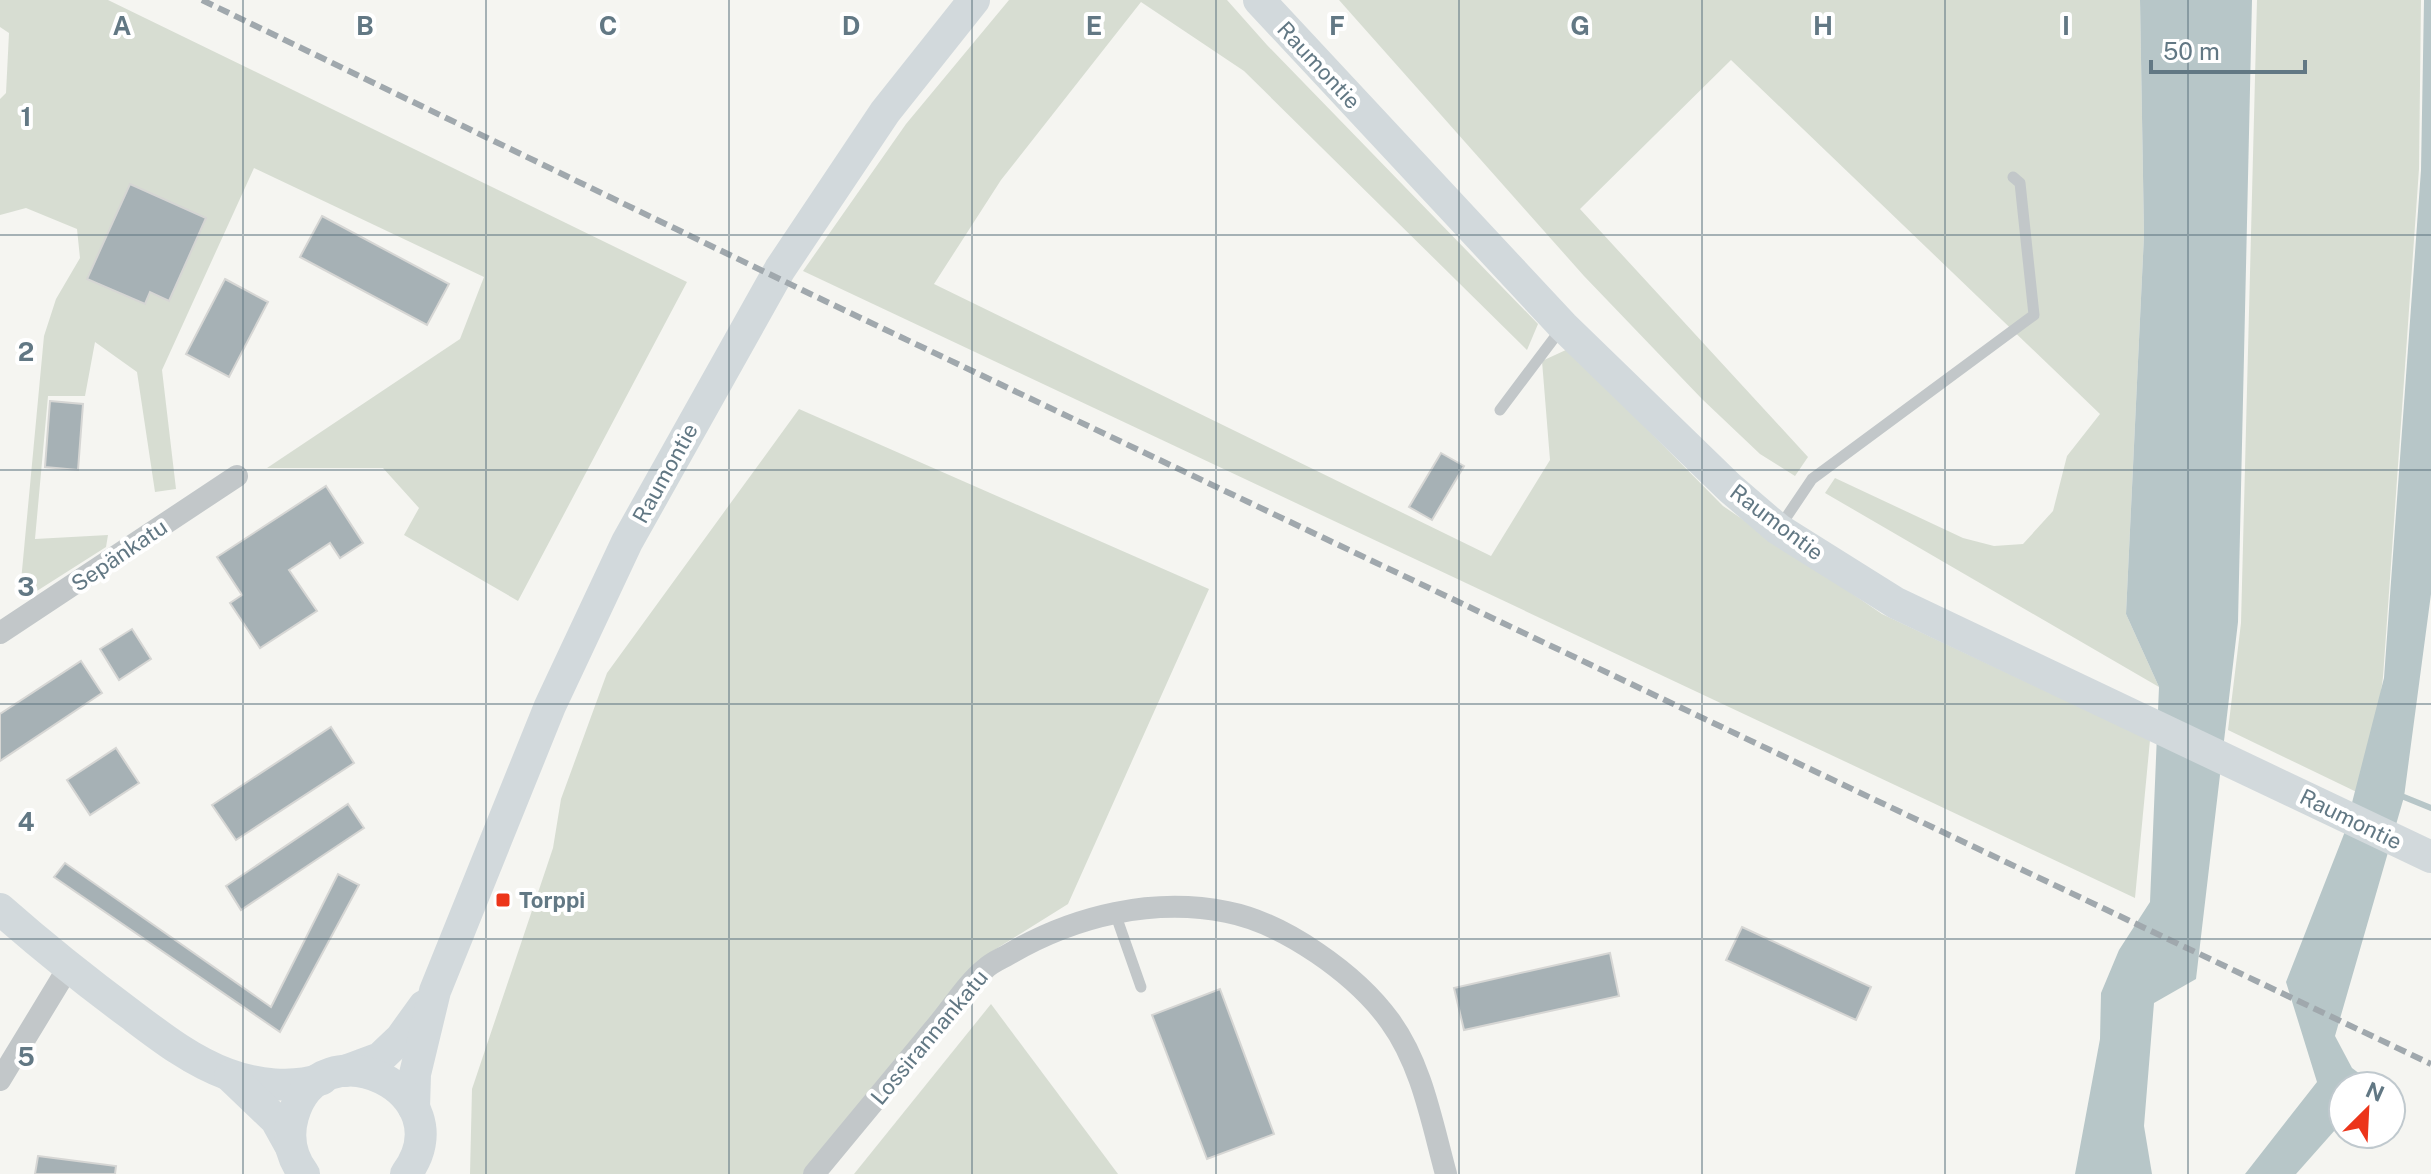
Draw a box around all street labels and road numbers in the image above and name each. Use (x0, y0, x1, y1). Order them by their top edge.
street label: Raumontie (1272, 16, 1366, 114)
street label: Raumontie (627, 419, 703, 527)
street label: Raumontie (1725, 479, 1829, 565)
street label: Sepänkatu (66, 513, 172, 597)
street label: Raumontie (2296, 783, 2406, 855)
street label: Lossirannankatu (865, 964, 993, 1110)

